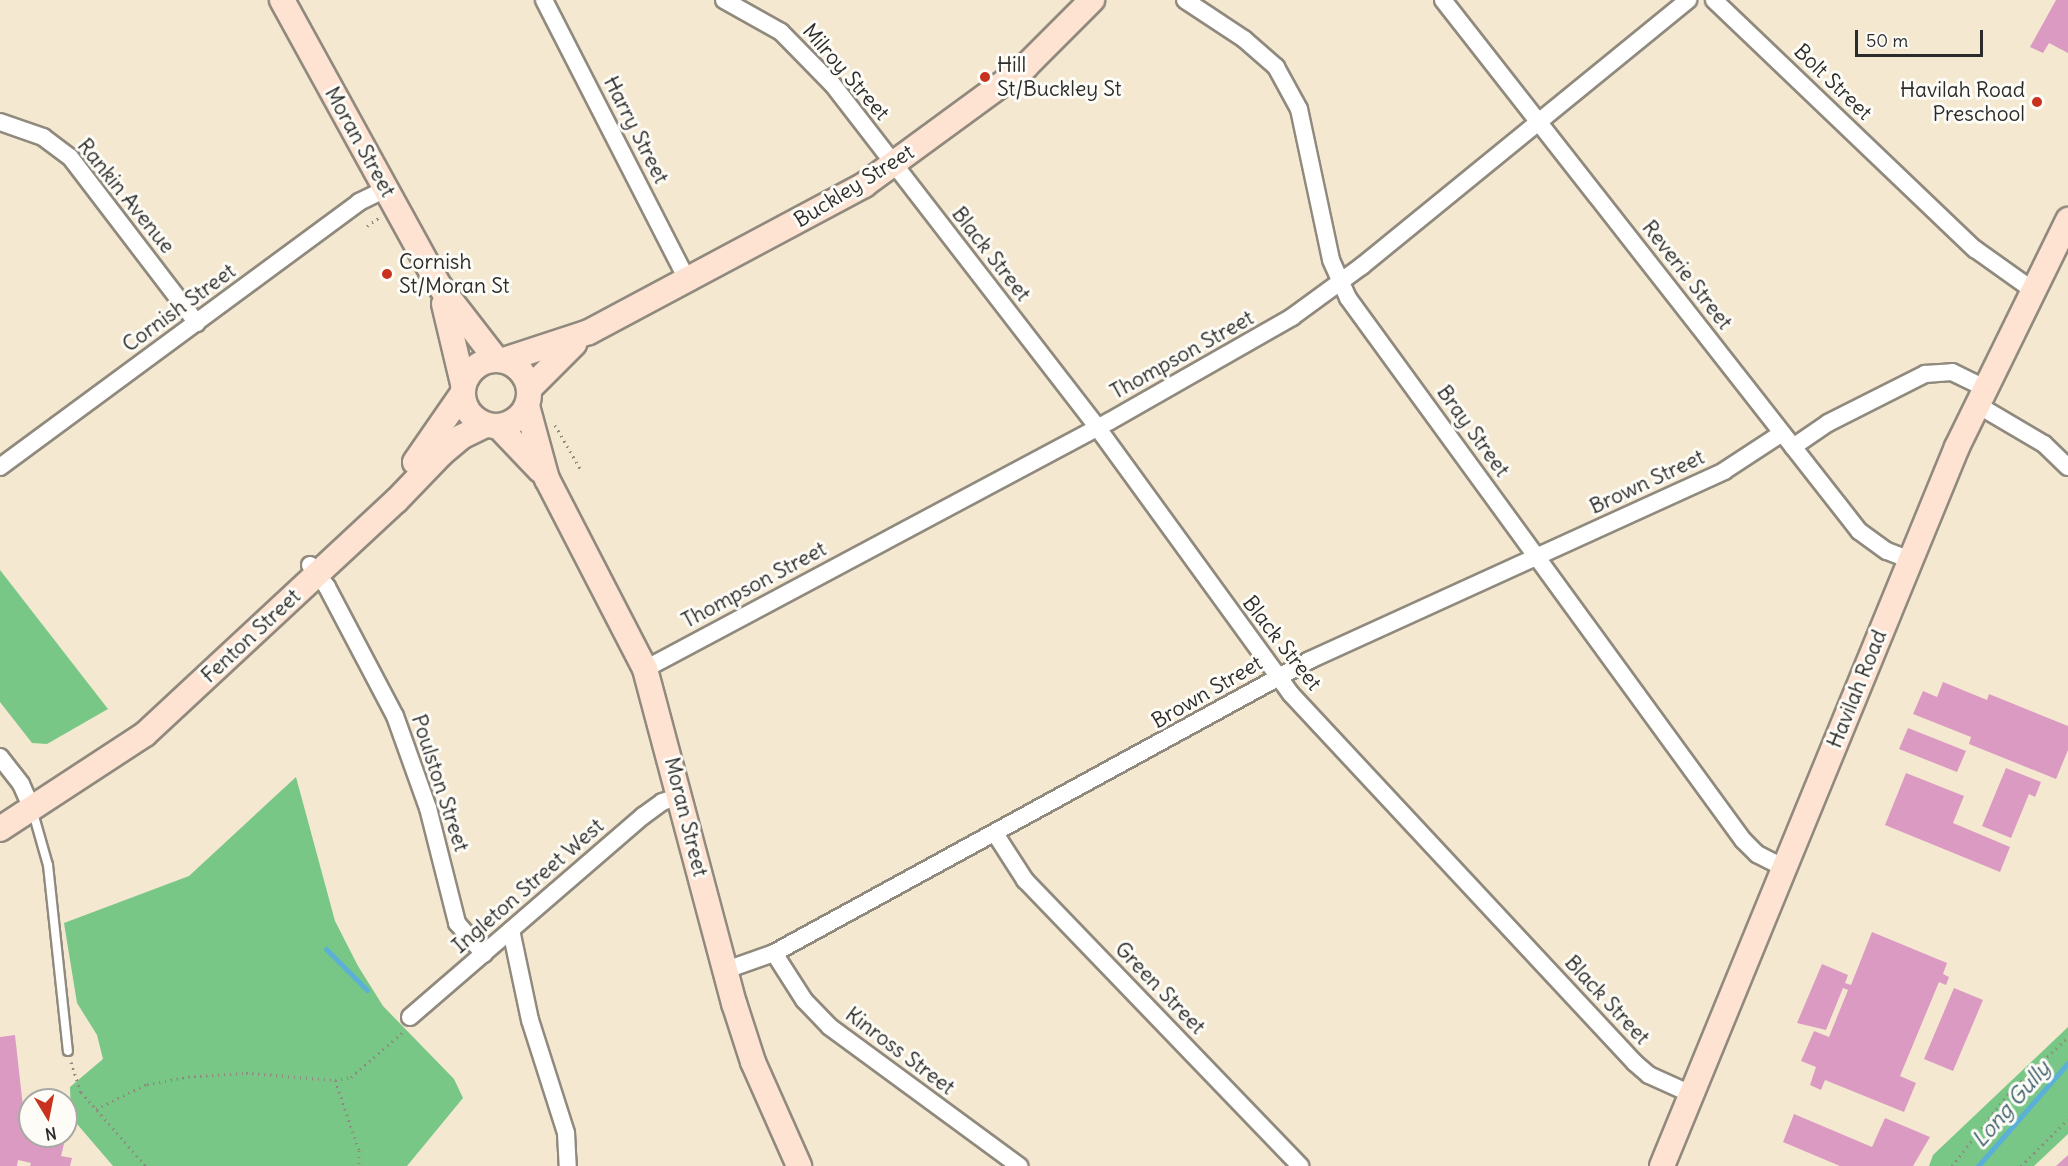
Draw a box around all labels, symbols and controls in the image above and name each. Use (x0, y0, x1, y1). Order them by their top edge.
scale bar (1858, 18, 1986, 56)
street label: Milroy Street (797, 19, 895, 125)
text: 50 m (1866, 29, 1908, 52)
street label: Bolt Street (1789, 39, 1877, 125)
place label: Hill St/Buckley St (997, 52, 1122, 102)
marker: Hill St/Buckley St (978, 70, 992, 84)
street label: Harry Street (598, 72, 674, 188)
place label: Havilah Road Preschool (1900, 77, 2025, 127)
street label: Moran Street (319, 82, 401, 202)
marker: Havilah Road Preschool (2030, 95, 2044, 109)
street label: Rankin Avenue (72, 134, 180, 258)
street label: Buckley Street (790, 139, 918, 233)
street label: Black Street (946, 202, 1036, 306)
street label: Reverie Street (1637, 215, 1737, 335)
place label: Cornish St/Moran St (399, 249, 510, 299)
street label: Cornish Street (118, 259, 240, 357)
marker: Cornish St/Moran St (380, 267, 394, 281)
street label: Thompson Street (1106, 305, 1258, 405)
street label: Bray Street (1431, 380, 1515, 482)
street label: Brown Street (1586, 444, 1708, 520)
street label: Thompson Street (678, 536, 830, 634)
street label: Fenton Street (196, 584, 306, 688)
street label: Black Street (1237, 591, 1327, 695)
street label: Havilah Road (1822, 626, 1892, 752)
street label: Brown Street (1147, 650, 1267, 734)
street label: Poulston Street (406, 711, 474, 855)
street label: Moran Street (659, 755, 713, 879)
street label: Ingleton Street West (447, 813, 609, 959)
street label: Green Street (1110, 936, 1210, 1040)
street label: Black Street (1559, 950, 1655, 1050)
street label: Kinross Street (840, 1002, 960, 1100)
water label: Long Gully (1966, 1056, 2056, 1152)
north arrow (18, 1088, 78, 1148)
text: N (44, 1123, 58, 1145)

